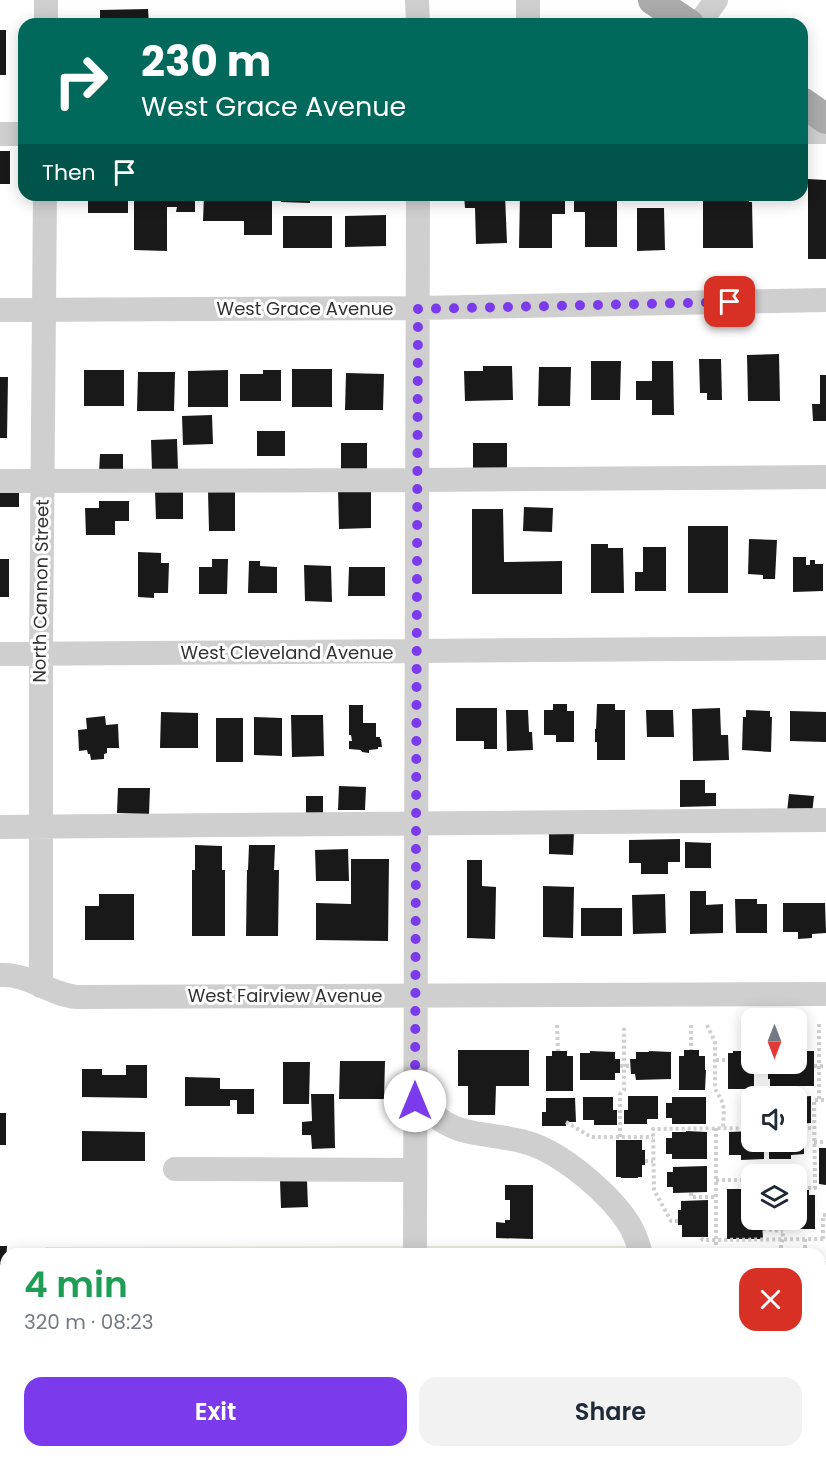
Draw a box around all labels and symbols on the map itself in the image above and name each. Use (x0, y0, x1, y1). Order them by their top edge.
pin (704, 276, 755, 327)
street label: West Grace Avenue (217, 296, 393, 321)
street label: North Cannon Street (26, 499, 55, 683)
street label: West Cleveland Avenue (181, 640, 393, 665)
street label: West Fairview Avenue (188, 983, 382, 1008)
north arrow (741, 1008, 807, 1074)
position arrow (383, 1069, 447, 1133)

